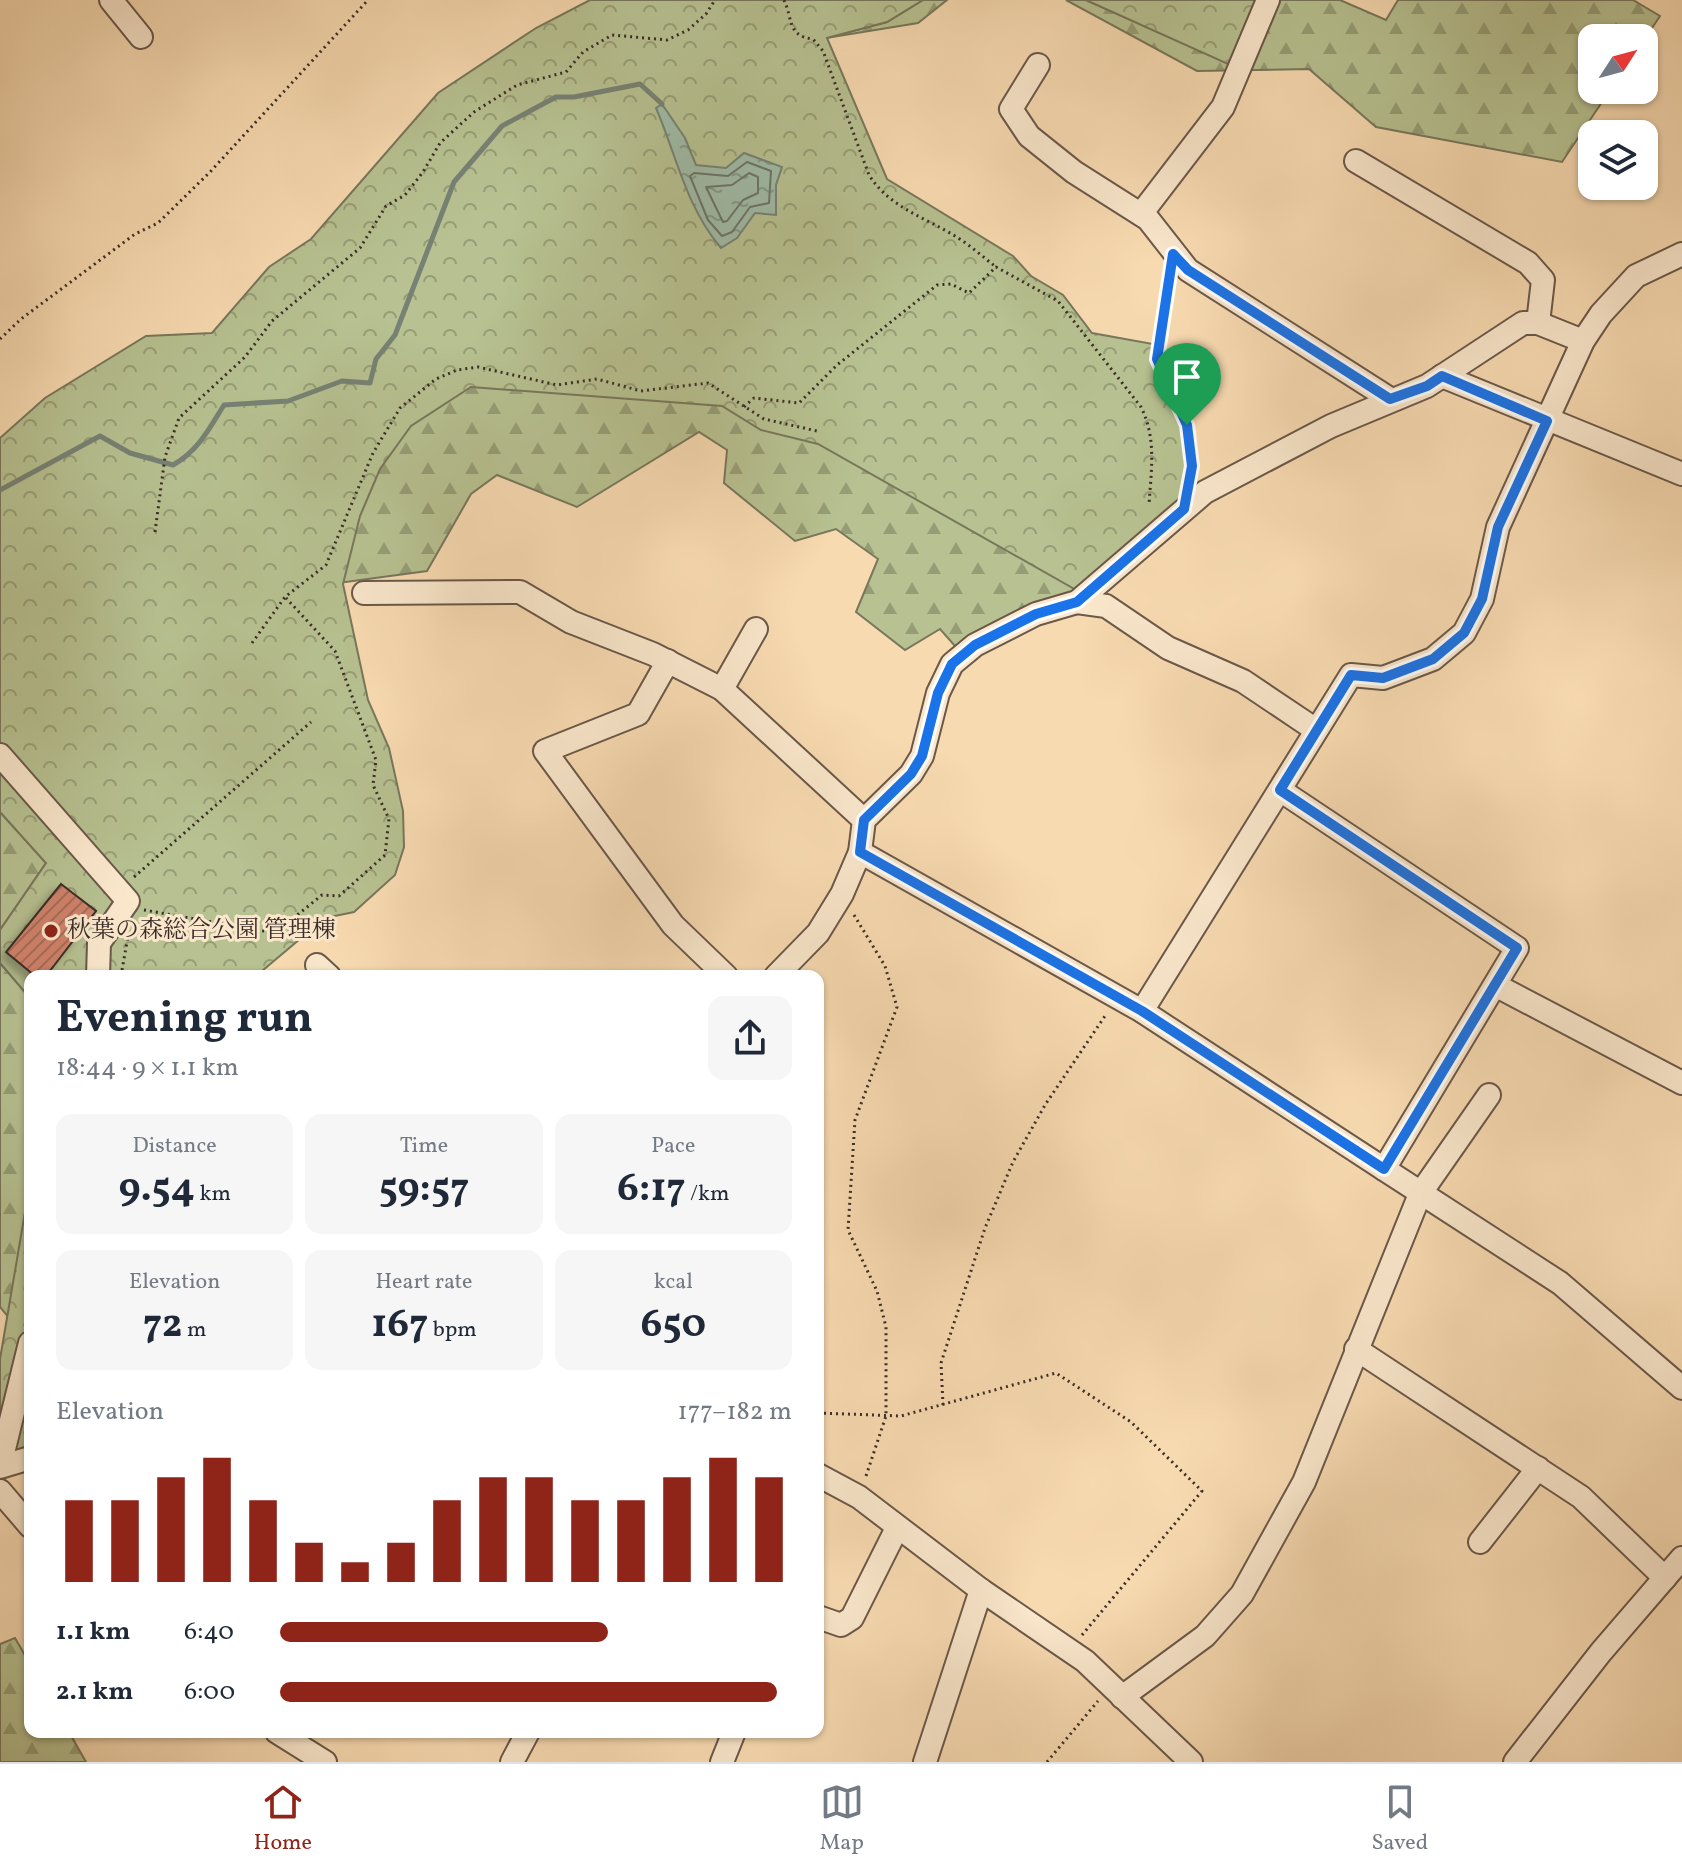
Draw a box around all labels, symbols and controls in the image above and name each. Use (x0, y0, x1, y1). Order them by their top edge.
north arrow (1578, 24, 1658, 104)
map controls (1578, 24, 1658, 200)
button: layers (1578, 120, 1658, 200)
pin (1153, 343, 1221, 425)
icon: arrive (1165, 355, 1209, 399)
place label: 秋葉の森総合公園 管理棟 (67, 914, 336, 948)
marker: 秋葉の森総合公園 管理棟 (42, 922, 60, 940)
text: Evening run (56, 989, 313, 1050)
button: share (708, 996, 792, 1080)
text: 18:44 · 9 × 1.1 km (56, 1050, 239, 1086)
text: Distance (133, 1131, 217, 1162)
text: Time (400, 1131, 448, 1162)
text: Pace (651, 1131, 695, 1162)
text: 9.54 (118, 1162, 195, 1218)
text: 59:57 (379, 1162, 469, 1218)
text: 6:17 (617, 1162, 686, 1218)
text: km (195, 1179, 231, 1210)
text: /km (686, 1179, 730, 1210)
text: Elevation (129, 1267, 220, 1298)
text: Heart rate (375, 1267, 473, 1298)
text: kcal (654, 1267, 693, 1298)
text: 72 (143, 1298, 183, 1354)
text: 167 (371, 1298, 428, 1354)
text: 650 (641, 1298, 706, 1354)
text: m (183, 1315, 206, 1346)
text: bpm (428, 1315, 477, 1346)
text: Elevation (56, 1394, 164, 1430)
text: 177–182 m (678, 1394, 792, 1430)
text: 1.1 km (56, 1614, 130, 1650)
text: 6:40 (184, 1614, 234, 1650)
text: 2.1 km (56, 1674, 133, 1710)
text: 6:00 (184, 1674, 235, 1710)
tab: Home (254, 1780, 312, 1859)
tab: Map (820, 1780, 864, 1859)
tab: Saved (1371, 1780, 1428, 1859)

